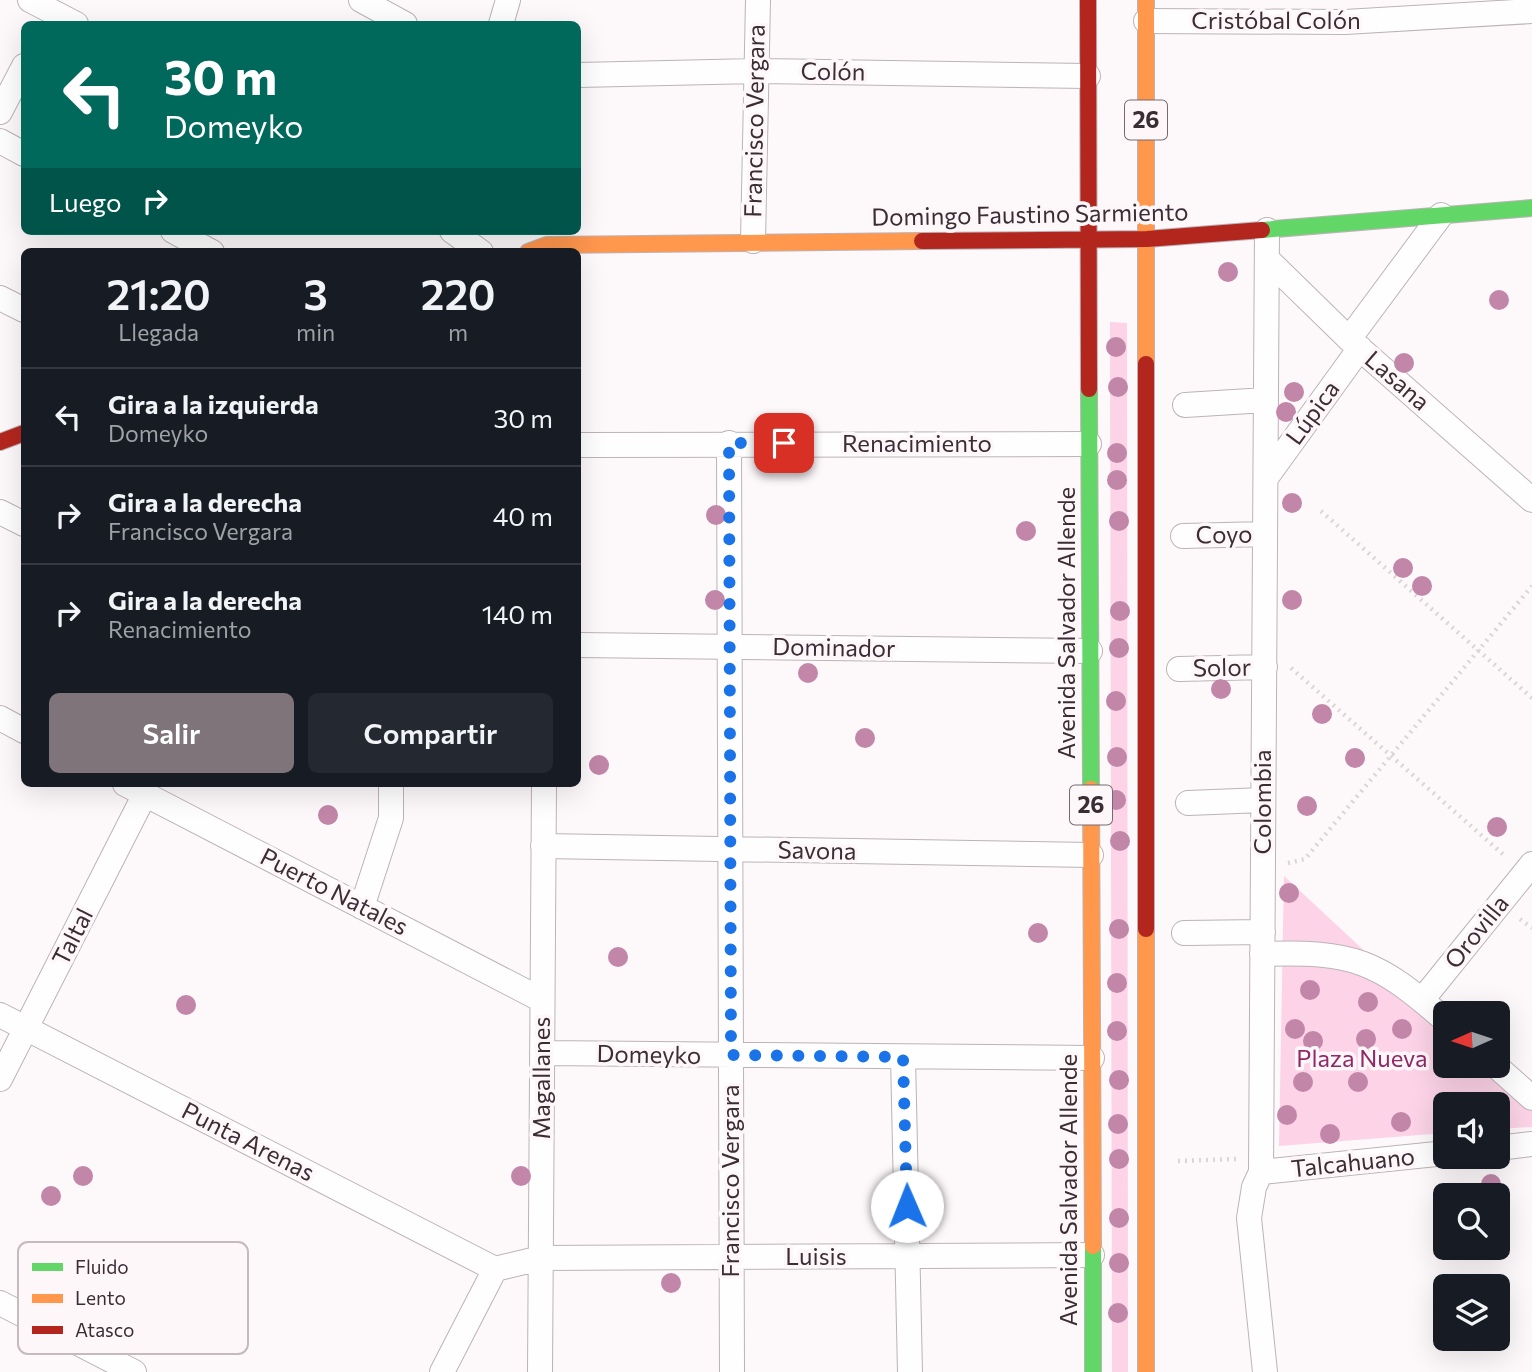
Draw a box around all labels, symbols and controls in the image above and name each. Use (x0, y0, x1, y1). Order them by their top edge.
street label: Cristóbal Colón (1191, 5, 1361, 34)
street label: Francisco Vergara (737, 24, 770, 218)
text: 30 m (164, 45, 277, 105)
icon: left (49, 49, 140, 140)
street label: Colón (800, 55, 866, 86)
road number: 26 (1125, 100, 1167, 140)
text: Domeyko (164, 105, 303, 145)
icon: right (136, 182, 174, 220)
text: Luego (49, 186, 122, 217)
street label: Domingo Faustino Sarmiento (871, 196, 1189, 231)
text: 21:20 (106, 267, 211, 319)
text: 3 (304, 267, 328, 319)
text: 220 (421, 267, 496, 319)
text: Llegada (118, 318, 199, 346)
text: min (296, 318, 335, 346)
text: m (448, 318, 468, 346)
street label: Lasana (1360, 344, 1436, 416)
street label: Lúpica (1279, 374, 1345, 450)
text: Gira a la izquierda (108, 388, 319, 419)
icon: left (49, 398, 87, 436)
text: 30 m (494, 402, 553, 433)
pin (754, 413, 814, 473)
text: Domeyko (108, 419, 208, 447)
icon: arrive (765, 424, 803, 462)
street label: Renacimiento (842, 428, 992, 457)
text: Gira a la derecha (108, 486, 302, 517)
street label: Avenida Salvador Allende (1051, 487, 1080, 759)
icon: right (49, 496, 87, 534)
text: 40 m (493, 500, 553, 531)
text: Francisco Vergara (108, 517, 293, 545)
street label: Coyo (1195, 519, 1253, 548)
text: Gira a la derecha (108, 584, 302, 615)
icon: right (49, 594, 87, 632)
text: 140 m (482, 598, 553, 629)
text: Renacimiento (108, 615, 252, 643)
street label: Dominador (772, 631, 896, 662)
street label: Solor (1192, 651, 1252, 682)
button: Salir (49, 693, 294, 773)
button: Compartir (308, 693, 553, 773)
street label: Colombia (1247, 749, 1276, 855)
road number: 26 (1070, 786, 1112, 824)
street label: Savona (777, 834, 857, 865)
street label: Puerto Natales (256, 841, 413, 940)
street label: Orovilla (1438, 889, 1514, 974)
street label: Taltal (45, 903, 98, 970)
north arrow (1433, 1001, 1510, 1078)
map controls (1433, 1001, 1510, 1351)
street label: Magallanes (526, 1017, 555, 1139)
street label: Domeyko (597, 1038, 702, 1069)
park label: Plaza Nueva (1296, 1043, 1428, 1072)
street label: Avenida Salvador Allende (1053, 1054, 1082, 1326)
street label: Francisco Vergara (715, 1084, 744, 1278)
button: sound (1433, 1092, 1510, 1169)
street label: Punta Arenas (178, 1095, 320, 1186)
street label: Talcahuano (1290, 1141, 1416, 1182)
position arrow (870, 1169, 944, 1243)
button: search (1433, 1183, 1510, 1260)
street label: Luisis (785, 1241, 847, 1270)
legend (18, 1242, 248, 1354)
text: Fluido (75, 1255, 129, 1278)
button: layers (1433, 1274, 1510, 1351)
text: Lento (75, 1286, 126, 1309)
text: Atasco (75, 1318, 134, 1341)

